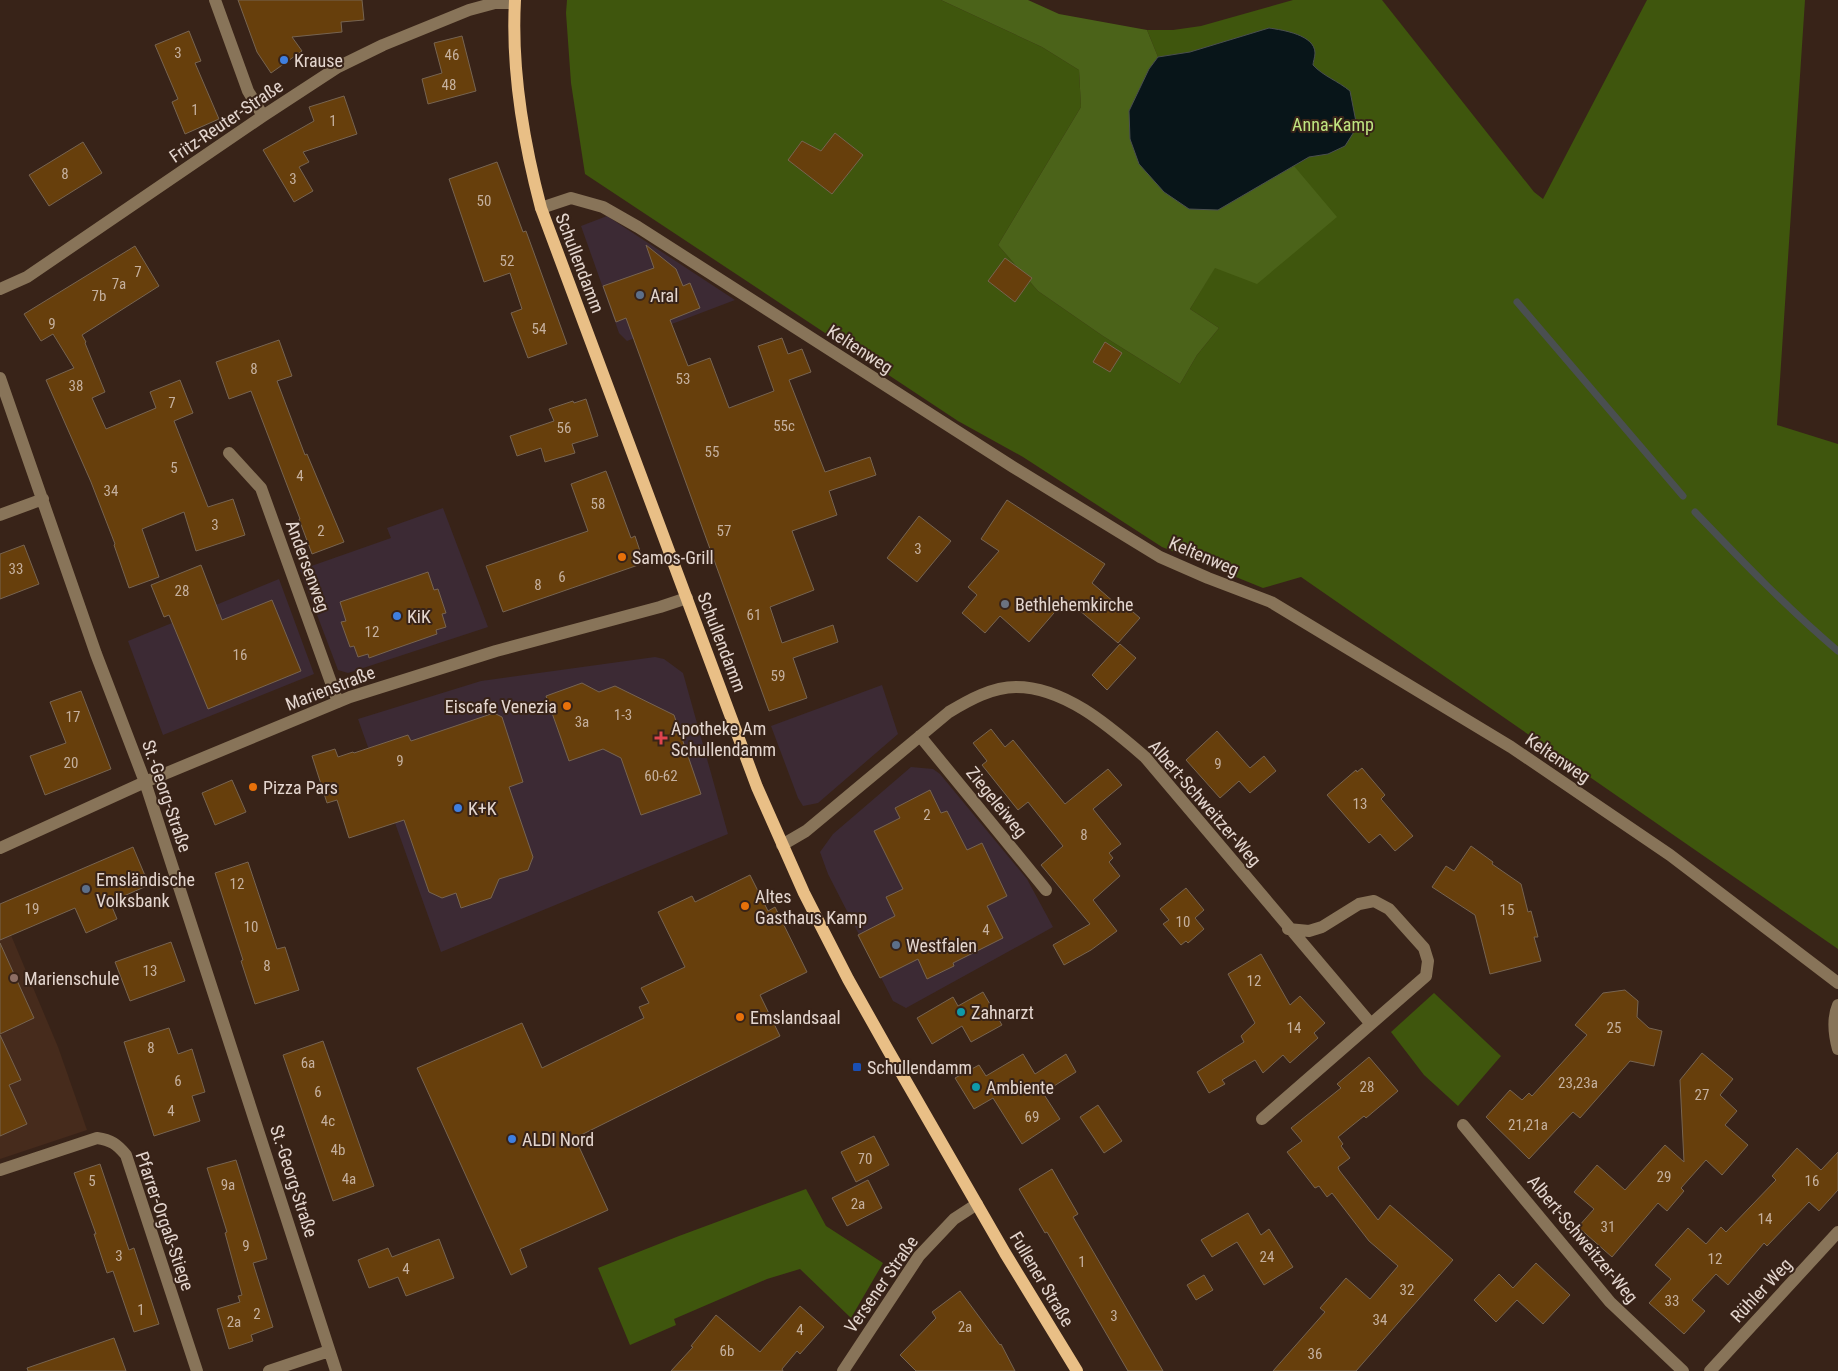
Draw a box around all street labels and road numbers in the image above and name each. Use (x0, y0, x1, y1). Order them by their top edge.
street label: Fritz-Reuter-Straße (165, 75, 287, 167)
street label: Schullendamm (551, 210, 609, 316)
street label: Keltenweg (823, 320, 897, 378)
street label: Andersenweg (282, 517, 334, 615)
street label: Keltenweg (1166, 532, 1242, 580)
street label: Schullendamm (693, 589, 751, 695)
street label: Marienstraße (282, 661, 378, 715)
street label: Keltenweg (1522, 729, 1594, 787)
street label: Albert-Schweitzer-Weg (1144, 736, 1266, 870)
street label: St.-Georg-Straße (138, 737, 196, 855)
street label: Ziegeleiweg (962, 762, 1032, 842)
street label: St.-Georg-Straße (266, 1122, 322, 1240)
street label: Pfarrer-Orgaß-Stiege (131, 1149, 199, 1293)
street label: Albert-Schweitzer-Weg (1523, 1171, 1643, 1307)
street label: Fullener Straße (1005, 1228, 1079, 1330)
street label: Versener Straße (840, 1232, 922, 1336)
street label: Rühler Weg (1726, 1254, 1796, 1326)

